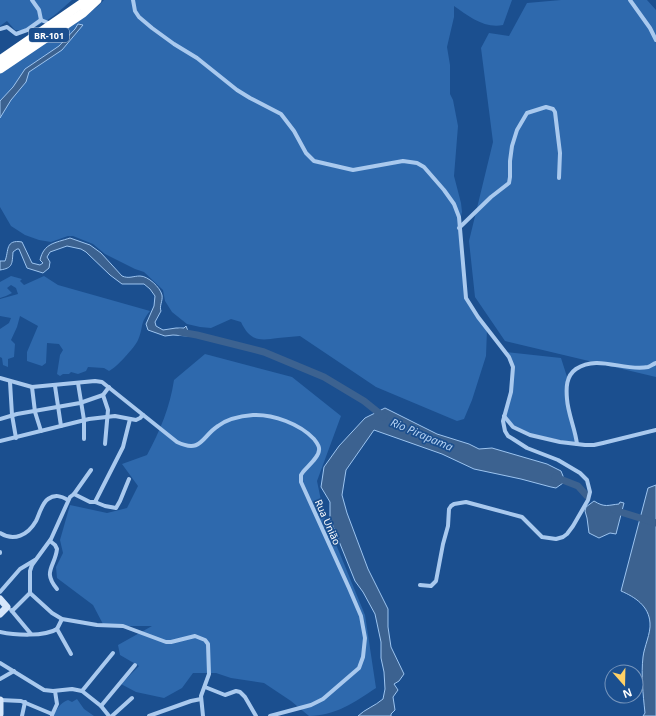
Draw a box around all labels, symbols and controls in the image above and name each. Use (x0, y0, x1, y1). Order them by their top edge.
road number: BR-101 (29, 28, 69, 42)
water label: Rio Pirapama (389, 414, 456, 454)
street label: Rua União (312, 497, 344, 547)
north arrow (604, 664, 644, 704)
text: N (621, 685, 634, 702)

